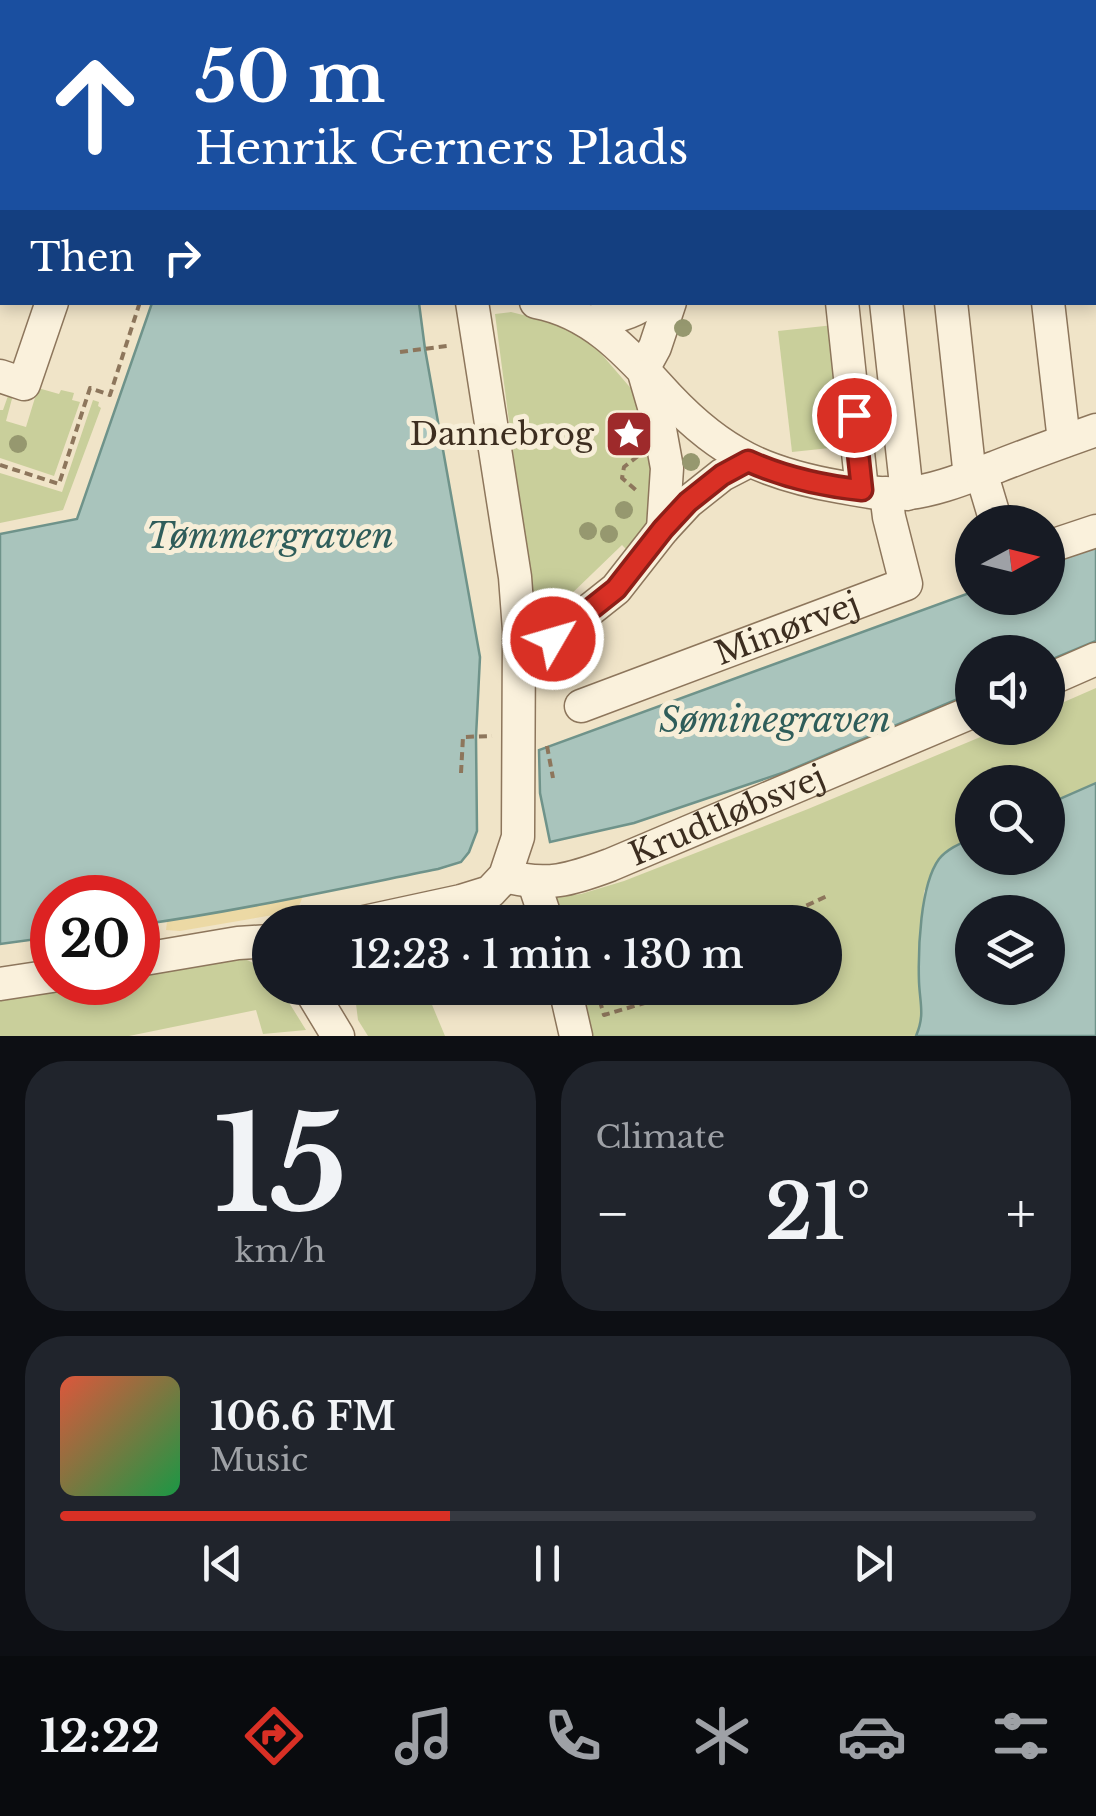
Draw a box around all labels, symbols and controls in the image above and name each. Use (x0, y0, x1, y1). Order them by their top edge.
text: 50 m (195, 34, 386, 121)
icon: ahead (30, 40, 160, 170)
text: Henrik Gerners Plads (195, 120, 688, 176)
icon: right (155, 230, 210, 285)
text: Then (30, 234, 135, 281)
pin (812, 373, 897, 458)
icon: arrive (827, 388, 882, 443)
place icon: Dannebrog (603, 408, 655, 460)
place label: Dannebrog (410, 414, 595, 454)
north arrow (955, 505, 1065, 615)
map controls (955, 505, 1065, 1005)
water label: Tømmergraven (146, 514, 394, 557)
street label: Minørvej (709, 583, 865, 674)
position arrow (501, 587, 605, 691)
button: sound (955, 635, 1065, 745)
water label: Søminegraven (659, 698, 891, 741)
street label: Krudtløbsvej (623, 756, 831, 875)
button: search (955, 765, 1065, 875)
speed limit sign: 20 (30, 875, 160, 1005)
button: layers (955, 895, 1065, 1005)
text: 12:23 · 1 min · 130 m (350, 931, 744, 978)
text: 15 (213, 1085, 347, 1246)
text: Climate (596, 1117, 725, 1157)
text: 21° (765, 1166, 871, 1259)
text: − (596, 1180, 630, 1248)
text: + (1006, 1180, 1036, 1248)
text: km/h (235, 1231, 326, 1271)
text: 106.6 FM (210, 1393, 396, 1440)
text: Music (210, 1440, 308, 1480)
icon: previous (195, 1536, 250, 1591)
icon: pause (520, 1536, 575, 1591)
icon: next (846, 1536, 901, 1591)
icon: directions (239, 1701, 309, 1771)
icon: music (389, 1701, 459, 1771)
icon: phone (538, 1701, 608, 1771)
icon: climate (687, 1701, 757, 1771)
icon: car (837, 1701, 907, 1771)
icon: filters (986, 1701, 1056, 1771)
text: 12:22 (40, 1708, 160, 1764)

